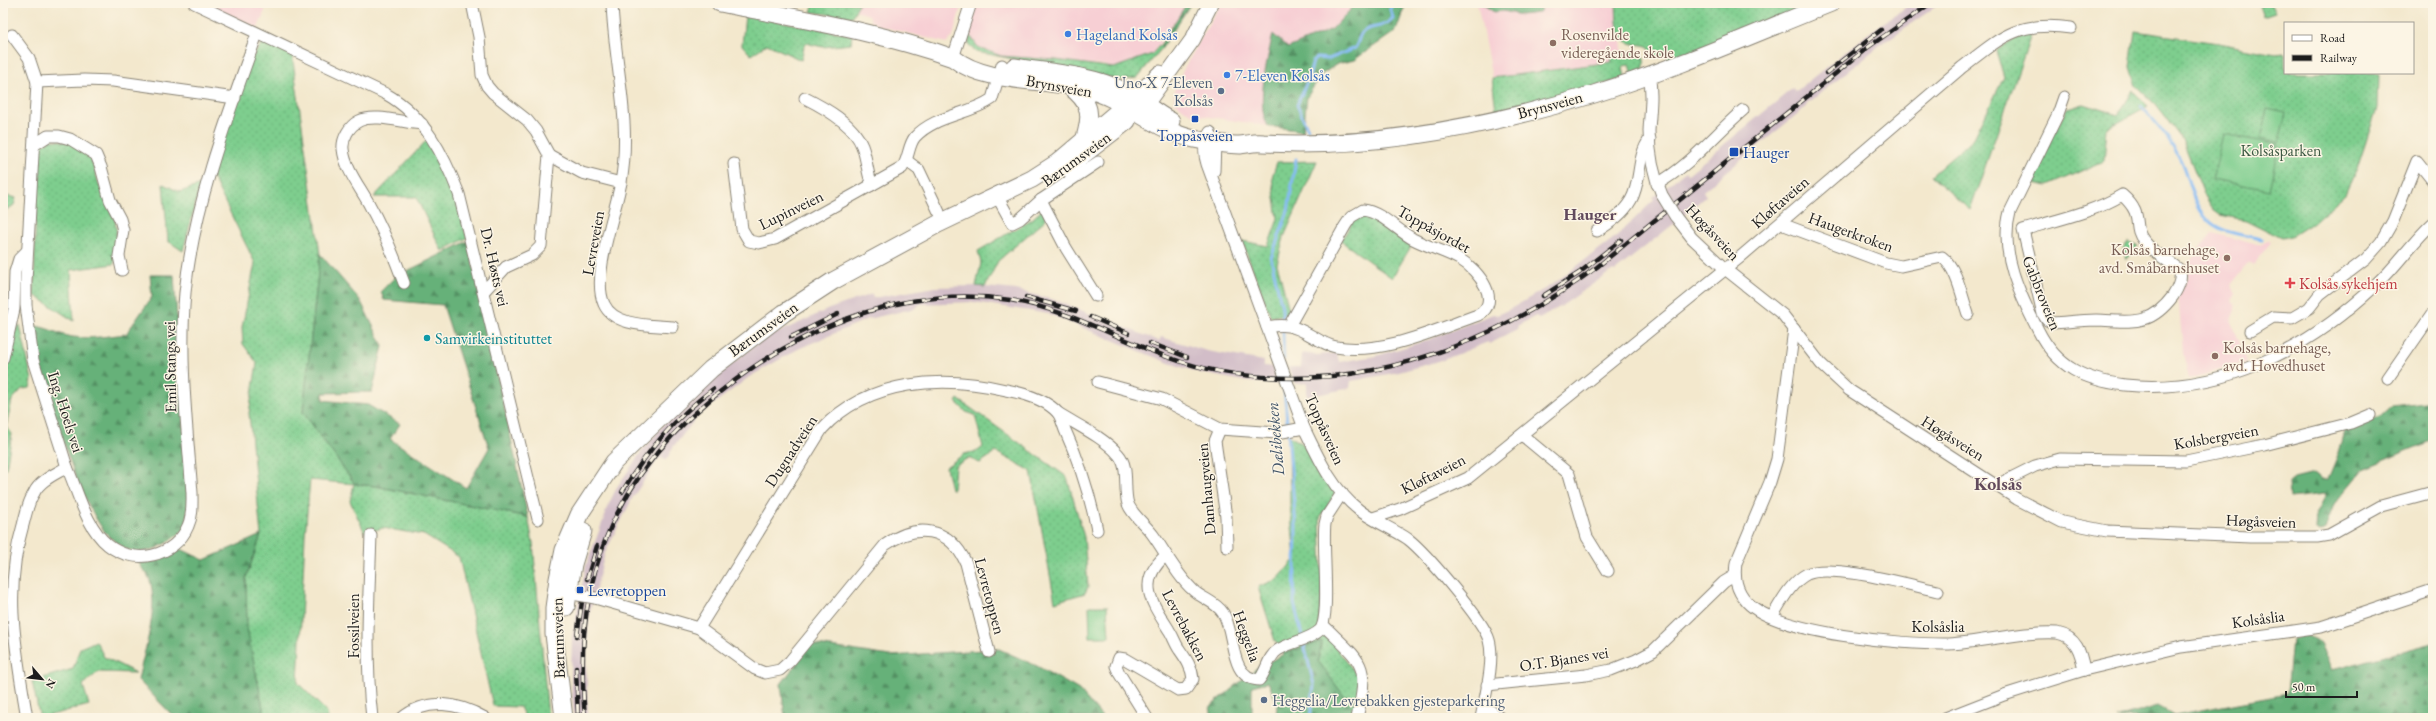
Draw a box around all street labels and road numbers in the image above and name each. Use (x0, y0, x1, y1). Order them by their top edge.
street label: Brynsveien (1024, 70, 1094, 102)
street label: Brynsveien (1515, 86, 1586, 124)
street label: Bærumsveien (1037, 126, 1115, 191)
street label: Kløftaveien (1747, 171, 1814, 233)
street label: Lupinveien (755, 185, 827, 235)
street label: Høgåsveien (1681, 199, 1745, 265)
street label: Toppåsjordet (1393, 200, 1475, 258)
street label: Haugerkroken (1806, 207, 1897, 257)
street label: Levreveien (577, 208, 609, 277)
street label: Dr. Høsts vei (476, 225, 514, 309)
street label: Gabbroveien (2017, 252, 2067, 334)
street label: Bærumsveien (724, 296, 802, 361)
street label: Emil Stangs vei (159, 321, 181, 413)
street label: Ing. Hoels vei (43, 369, 89, 455)
street label: Toppåsveien (1300, 390, 1350, 469)
street label: Høgåsveien (1917, 410, 1989, 466)
street label: Dugnadveien (760, 411, 822, 491)
street label: Kolsbergveien (2172, 419, 2261, 455)
street label: Damhaugveien (1191, 442, 1220, 536)
street label: Kløftaveien (1397, 448, 1469, 499)
street label: Høgåsveien (2225, 509, 2297, 533)
street label: Levretoppen (970, 555, 1010, 637)
street label: Levrebakken (1157, 586, 1213, 665)
street label: Fossilveien (343, 593, 364, 659)
street label: Bærumsveien (546, 597, 570, 679)
street label: Kolsåslia (2230, 605, 2286, 633)
street label: Heggelia (1228, 607, 1266, 665)
street label: Kolsåslia (1911, 616, 1965, 637)
street label: O.T. Bjanes vei (1518, 642, 1610, 676)

